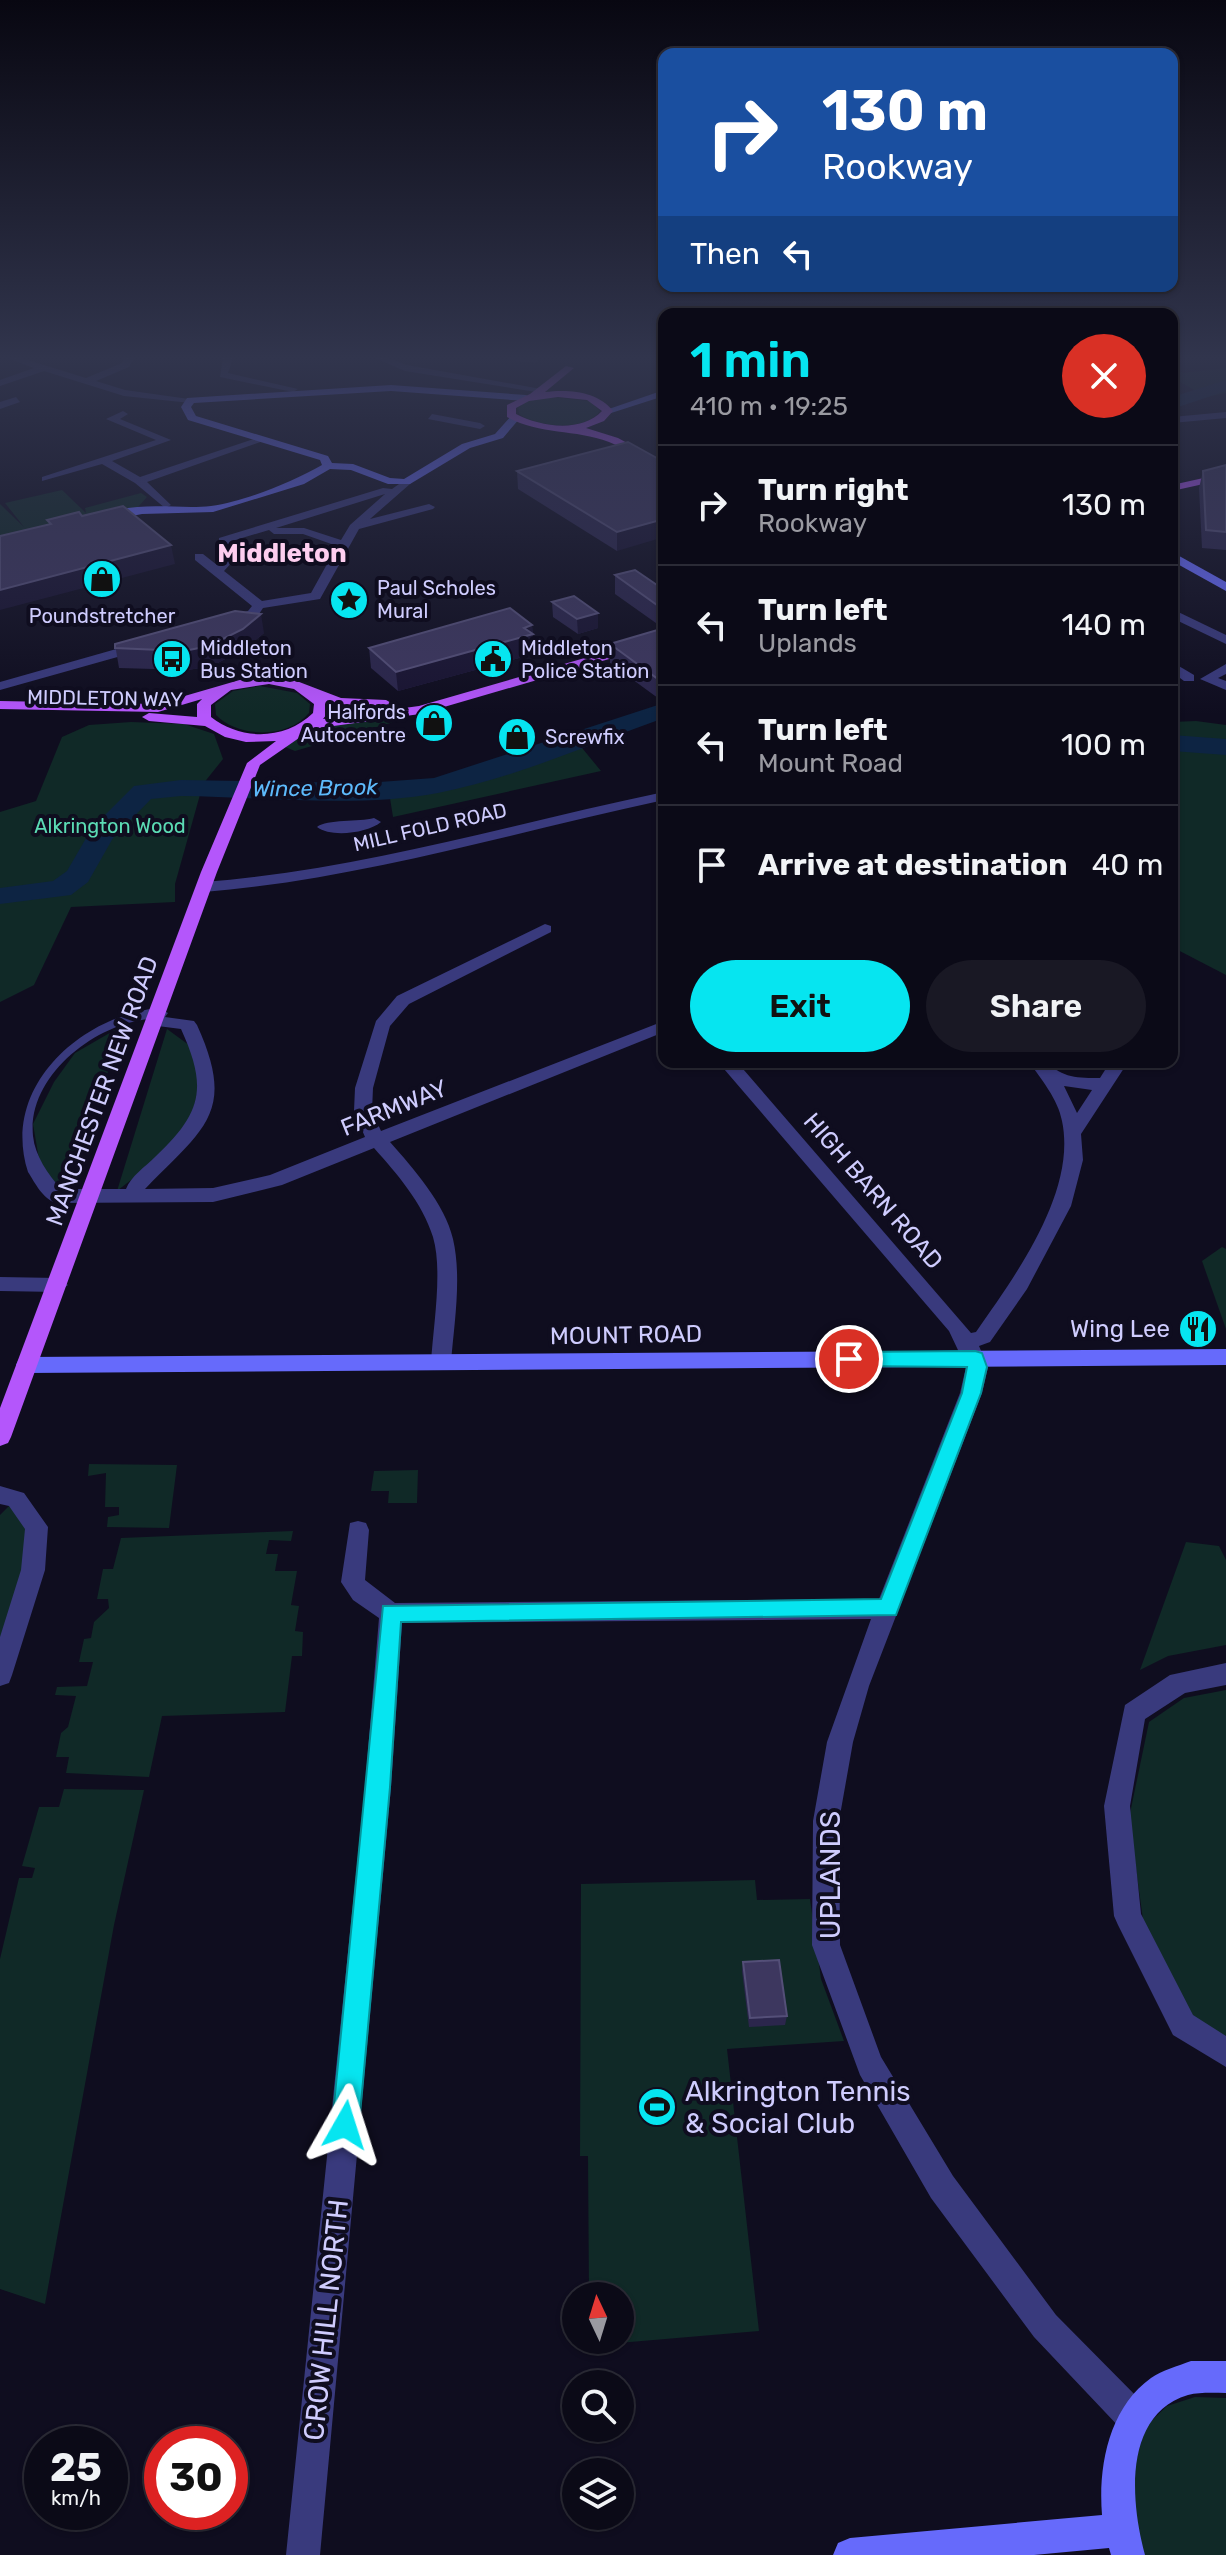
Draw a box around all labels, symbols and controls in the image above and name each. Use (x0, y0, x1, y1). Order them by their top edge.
text: 130 m (822, 78, 988, 144)
icon: right (690, 80, 794, 184)
text: Rookway (822, 145, 973, 188)
icon: left (776, 232, 820, 276)
text: Then (690, 236, 760, 272)
text: 1 min (690, 332, 811, 389)
button: close (1062, 334, 1146, 418)
text: 410 m · 19:25 (690, 391, 848, 422)
text: Turn right (758, 472, 909, 508)
icon: right (690, 483, 734, 527)
text: 130 m (1062, 487, 1146, 523)
text: Rookway (758, 508, 867, 539)
district label: Middleton (217, 538, 347, 569)
shop icon: Poundstretcher (81, 558, 123, 600)
place label: Paul Scholes Mural (377, 576, 496, 623)
place icon: Paul Scholes Mural (328, 579, 370, 621)
text: Turn left (758, 592, 888, 628)
icon: left (690, 603, 734, 647)
place label: Poundstretcher (29, 604, 176, 628)
text: 140 m (1061, 607, 1146, 643)
text: Uplands (758, 628, 857, 659)
place label: Middleton Bus Station (200, 636, 308, 683)
place label: Middleton Police Station (521, 636, 650, 683)
bus stop icon: Middleton Bus Station (151, 638, 193, 680)
public building icon: Middleton Police Station (472, 638, 514, 680)
street label: MIDDLETON WAY (27, 685, 183, 711)
place label: Halfords Autocentre (301, 700, 406, 747)
shop icon: Halfords Autocentre (413, 702, 455, 744)
text: Turn left (758, 712, 888, 748)
shop icon: Screwfix (496, 716, 538, 758)
icon: left (690, 723, 734, 767)
place label: Screwfix (545, 725, 625, 749)
text: 100 m (1061, 727, 1146, 763)
text: Mount Road (758, 748, 903, 779)
water label: Wince Brook (252, 773, 379, 803)
street label: MILL FOLD ROAD (351, 798, 509, 856)
park label: Alkrington Wood (34, 814, 186, 838)
icon: arrive (690, 843, 734, 887)
text: Arrive at destination (758, 847, 1068, 883)
text: 40 m (1092, 847, 1163, 883)
street label: MANCHESTER NEW ROAD (40, 953, 164, 1229)
button: Exit (690, 960, 910, 1052)
button: Share (926, 960, 1146, 1052)
street label: FARMWAY (337, 1074, 451, 1142)
street label: HIGH BARN ROAD (798, 1107, 948, 1275)
restaurant icon: Wing Lee (1177, 1308, 1219, 1350)
place label: Wing Lee (1070, 1315, 1170, 1343)
street label: MOUNT ROAD (550, 1320, 702, 1350)
pin (815, 1325, 883, 1393)
icon: arrive (827, 1337, 871, 1381)
street label: UPLANDS (814, 1811, 847, 1939)
place label: Alkrington Tennis & Social Club (685, 2075, 910, 2140)
position arrow (303, 2083, 387, 2167)
sports icon: Alkrington Tennis & Social Club (636, 2086, 678, 2128)
street label: CROW HILL NORTH (297, 2198, 355, 2442)
north arrow (562, 2282, 634, 2354)
map controls (562, 2282, 634, 2530)
button: search (562, 2370, 634, 2442)
speed limit sign: 30 (144, 2426, 248, 2530)
text: 25 (50, 2444, 102, 2491)
button: layers (562, 2458, 634, 2530)
text: km/h (51, 2486, 101, 2510)

